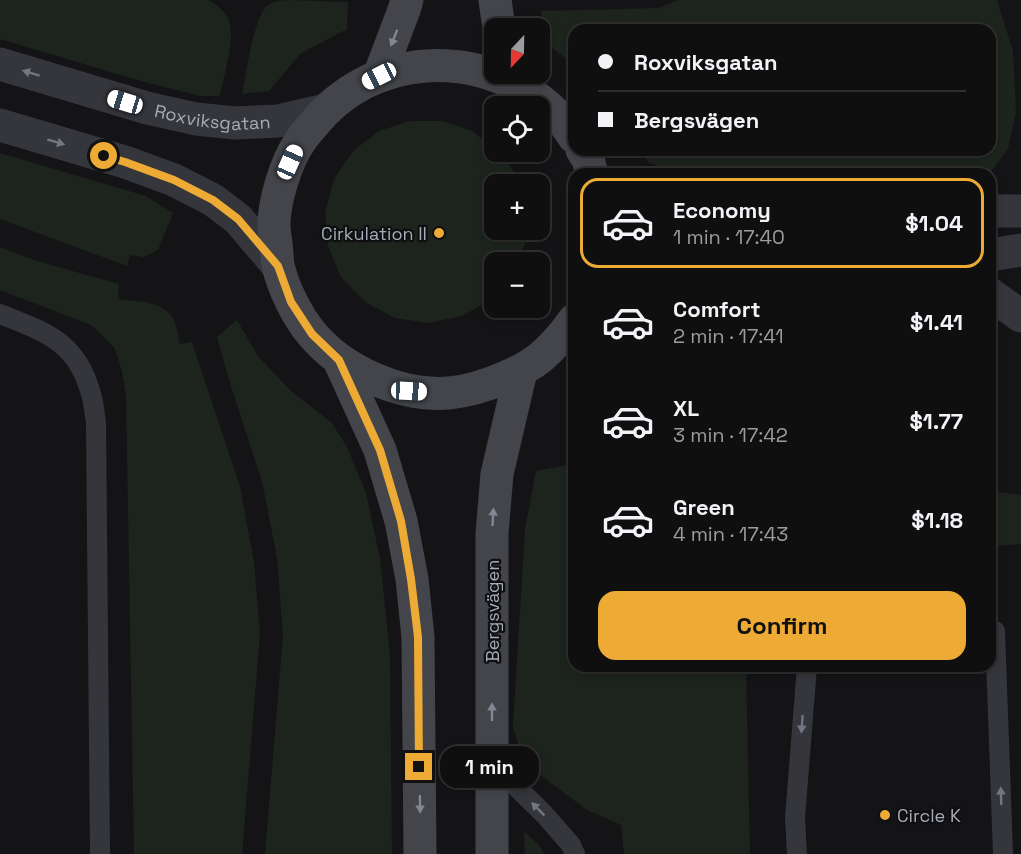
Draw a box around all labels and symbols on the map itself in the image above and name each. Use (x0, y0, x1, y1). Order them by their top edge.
north arrow (484, 18, 550, 84)
one-way arrow (388, 29, 398, 47)
car (359, 60, 399, 92)
one-way arrow (22, 68, 40, 77)
car (105, 88, 145, 116)
street label: Roxviksgatan (153, 99, 271, 135)
one-way arrow (47, 138, 65, 147)
route start (90, 142, 117, 169)
car (274, 142, 306, 182)
place label: Cirkulation II (321, 222, 427, 245)
marker: Cirkulation II (432, 226, 446, 240)
car (391, 381, 427, 401)
one-way arrow (488, 507, 497, 526)
street label: Bergsvägen (481, 560, 504, 662)
one-way arrow (487, 702, 497, 721)
one-way arrow (798, 715, 807, 734)
callout: 1 min (440, 746, 539, 788)
route end (405, 753, 432, 780)
one-way arrow (996, 786, 1005, 805)
one-way arrow (415, 795, 424, 814)
one-way arrow (532, 802, 546, 816)
place label: Circle K (897, 804, 961, 827)
marker: Circle K (878, 808, 892, 822)

